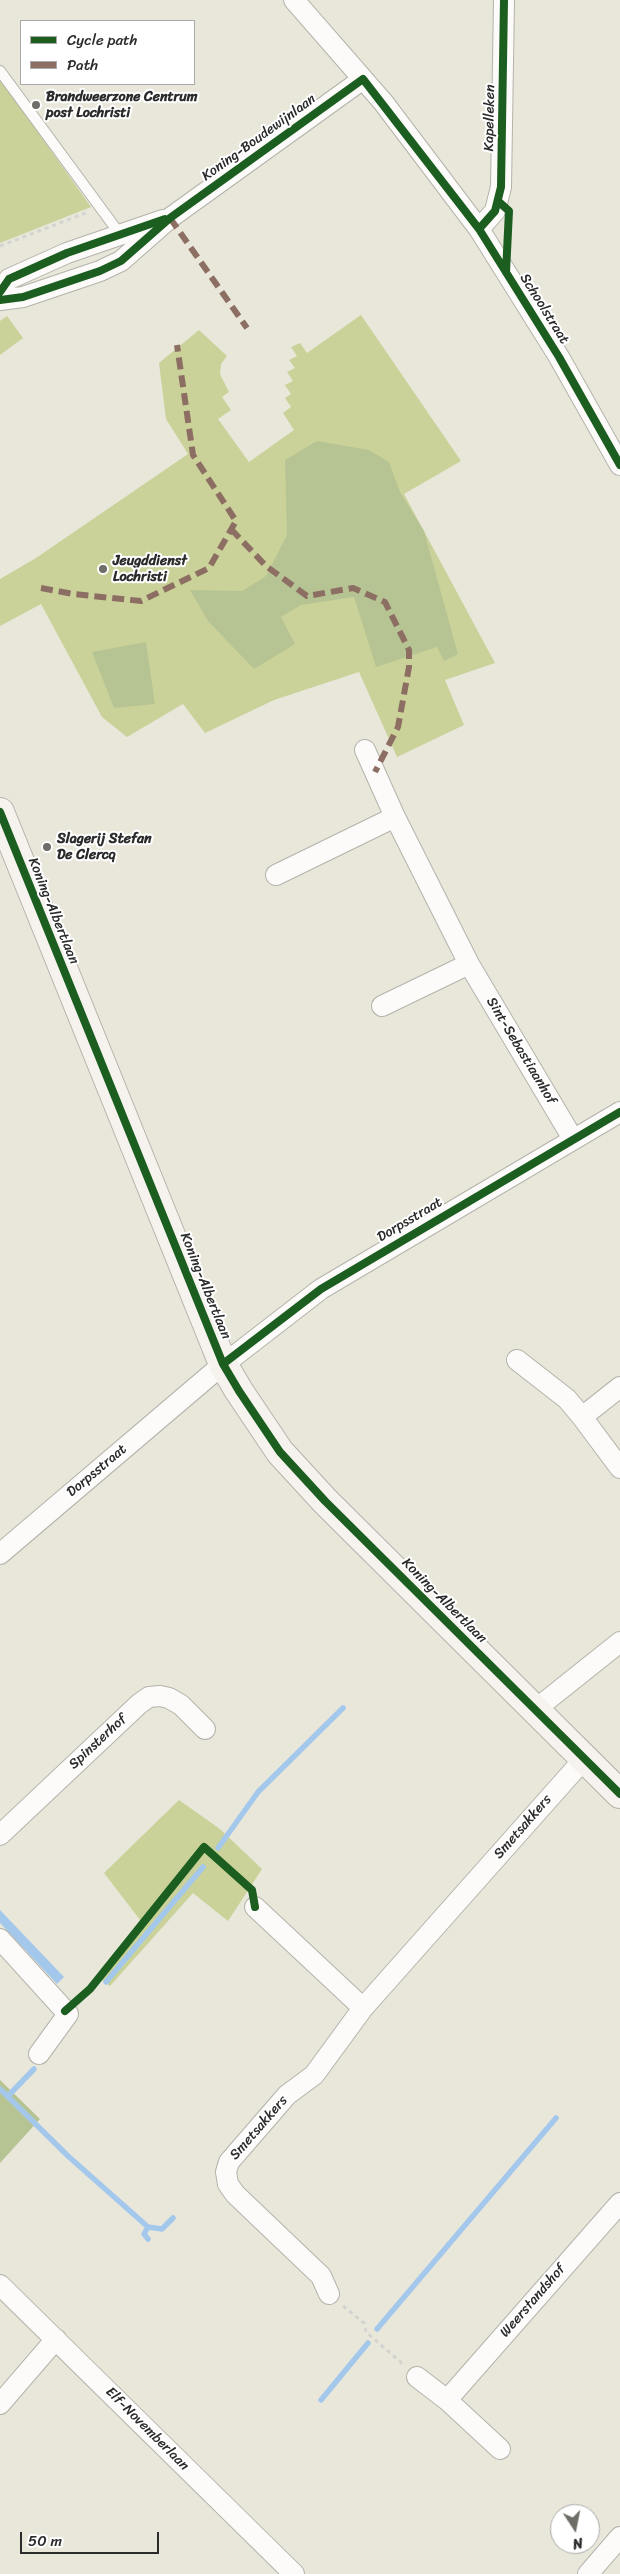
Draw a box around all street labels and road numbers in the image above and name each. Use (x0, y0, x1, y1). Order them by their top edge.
street label: Kapelleken (481, 84, 499, 152)
street label: Koning-Boudewijnlaan (199, 91, 319, 185)
street label: Schoolstraat (516, 271, 572, 347)
street label: Koning-Albertlaan (24, 855, 82, 967)
street label: Sint-Sebastiaanhof (482, 994, 560, 1108)
street label: Dorpsstraat (374, 1194, 446, 1246)
street label: Koning-Albertlaan (176, 1230, 234, 1342)
street label: Dorpsstraat (64, 1441, 130, 1501)
street label: Koning-Albertlaan (398, 1555, 490, 1647)
street label: Spinsterhof (66, 1711, 130, 1773)
street label: Smetsakkers (491, 1792, 555, 1862)
street label: Smetsakkers (227, 2093, 291, 2163)
street label: Weerstandshof (497, 2261, 569, 2341)
street label: Elf-Novemberlaan (102, 2384, 192, 2474)

